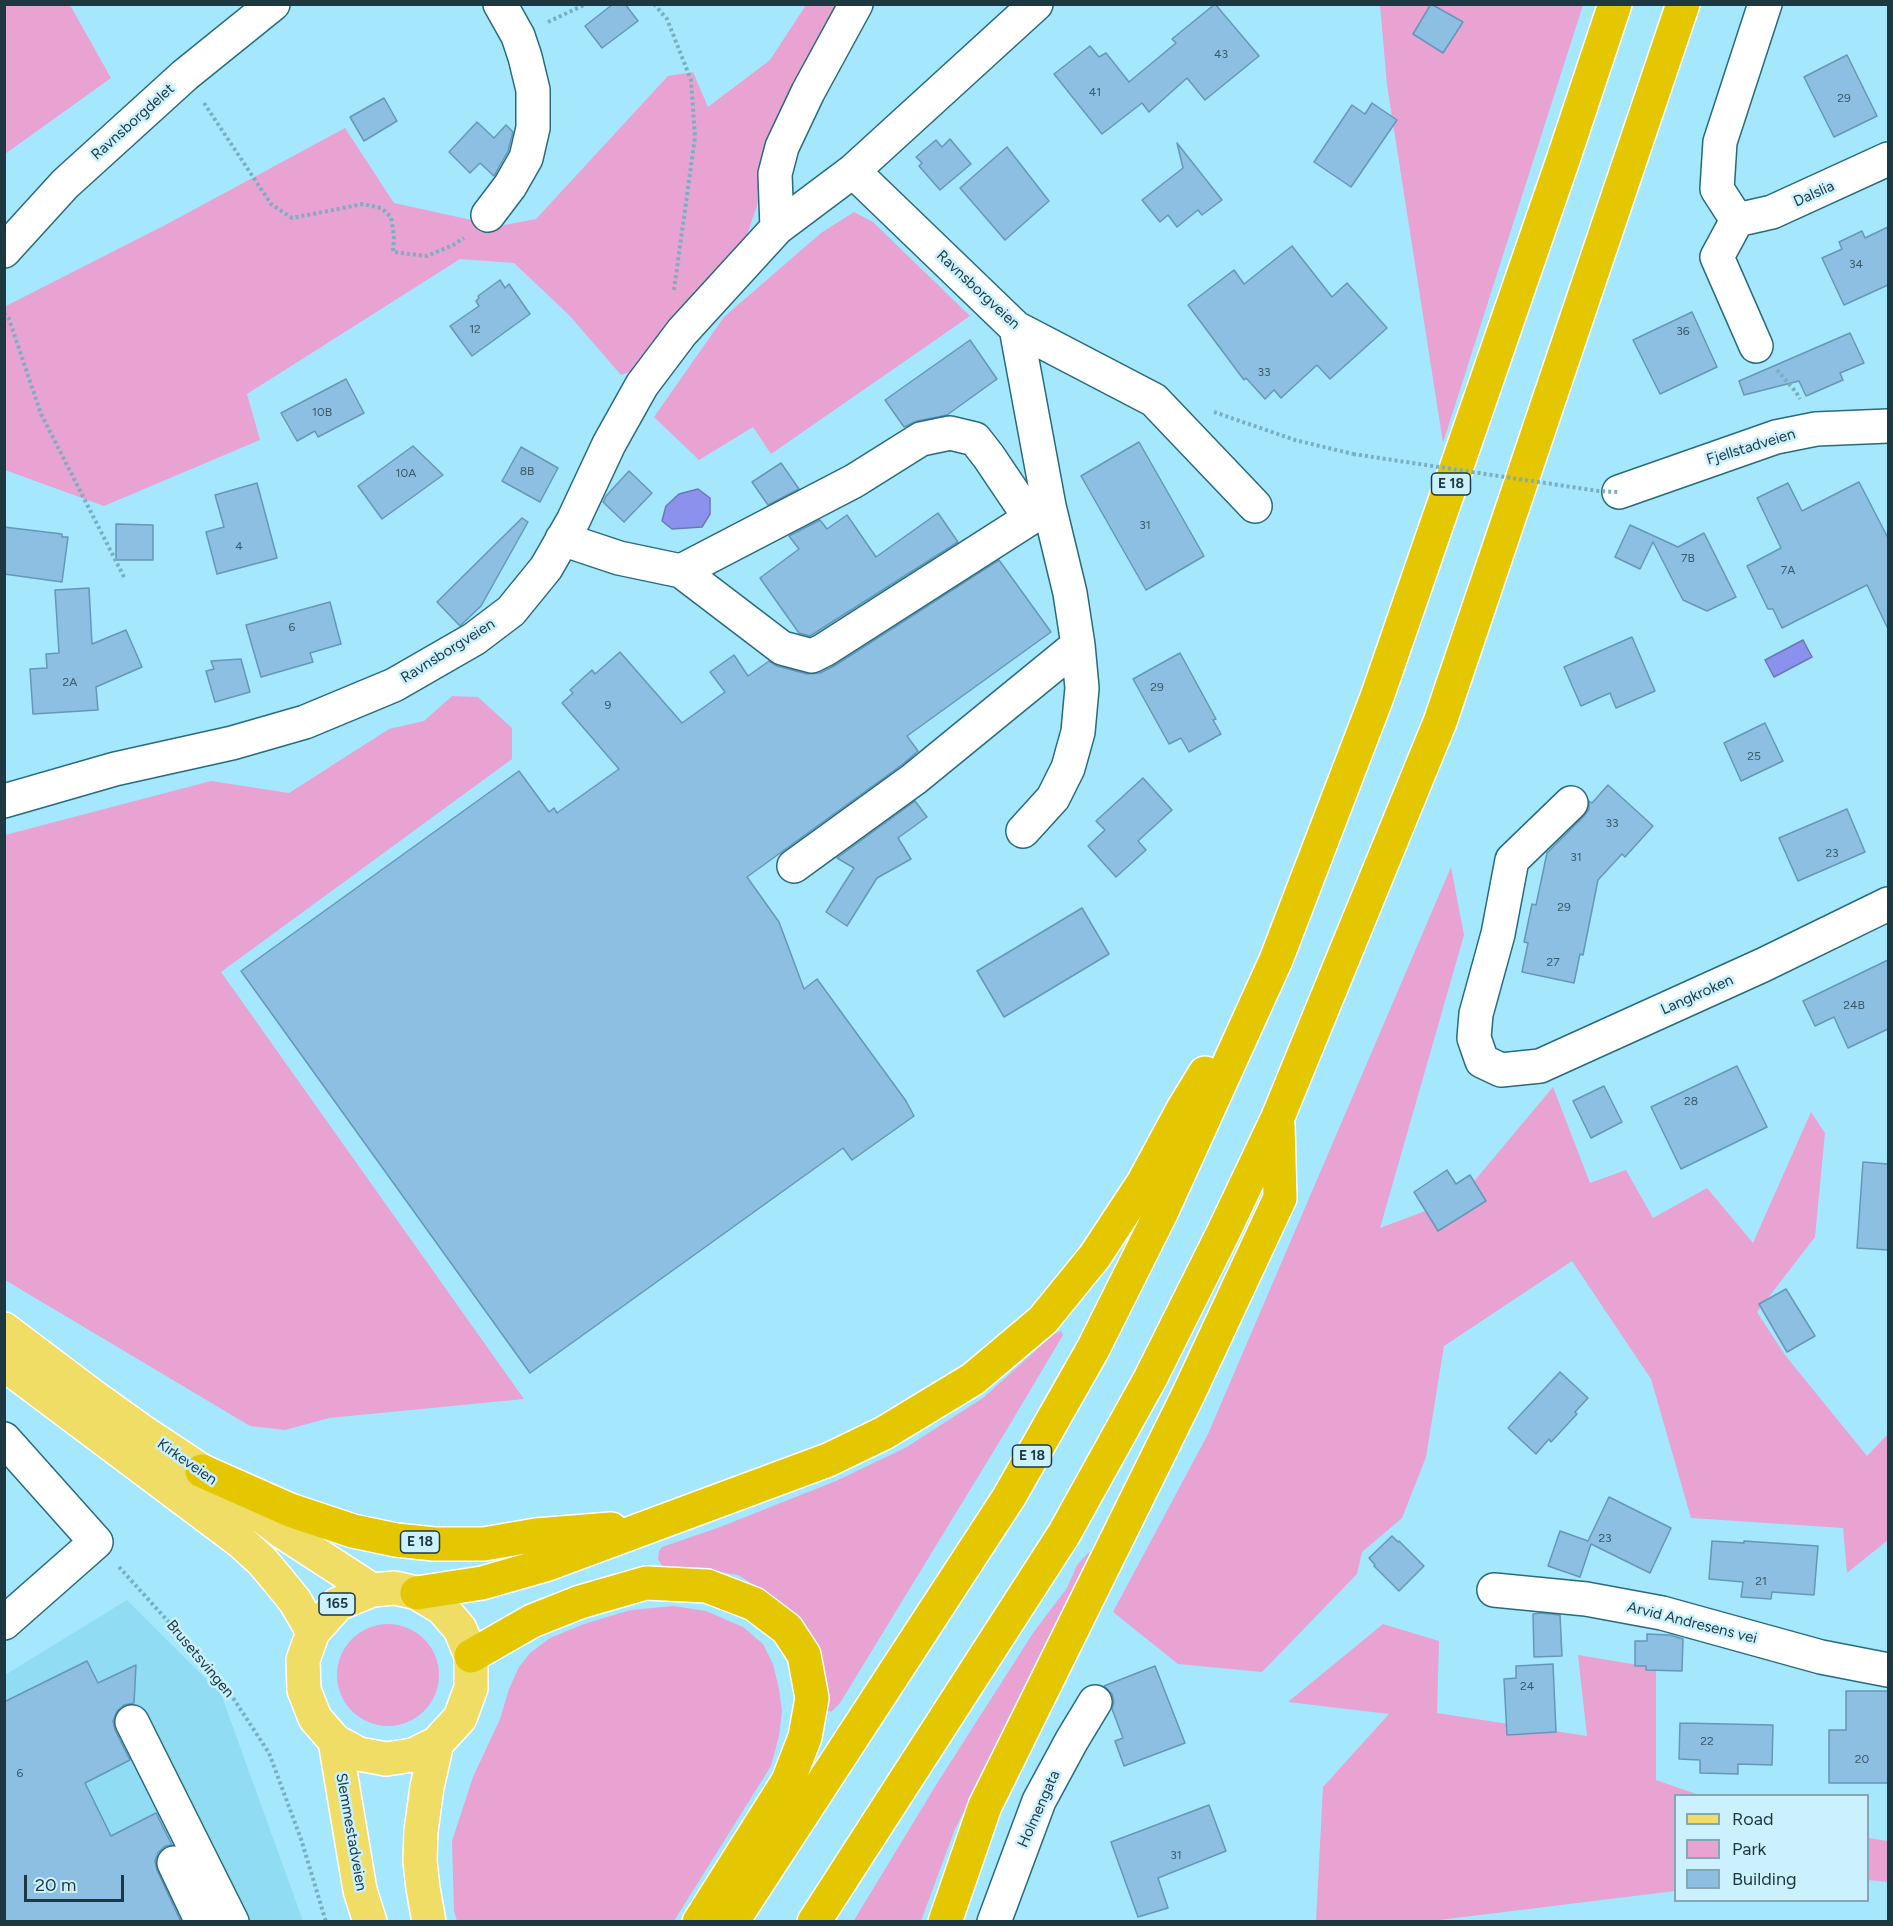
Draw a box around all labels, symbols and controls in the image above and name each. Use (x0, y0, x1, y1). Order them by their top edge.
house number: 43 (1214, 47, 1228, 61)
street label: Ravnsborgdelet (88, 80, 178, 164)
house number: 41 (1089, 85, 1101, 99)
house number: 29 (1837, 91, 1851, 105)
street label: Dalslia (1791, 177, 1837, 211)
street label: Ravnsborgveien (933, 247, 1023, 333)
house number: 34 (1849, 257, 1863, 271)
house number: 12 (469, 322, 481, 336)
house number: 36 (1676, 324, 1690, 338)
house number: 33 (1257, 365, 1271, 379)
house number: 10B (312, 405, 332, 419)
street label: Fjellstadveien (1704, 425, 1798, 469)
house number: 8B (520, 464, 534, 478)
house number: 10A (396, 466, 416, 480)
road number: E 18 (1432, 473, 1470, 495)
house number: 31 (1139, 518, 1151, 532)
house number: 4 (235, 539, 243, 553)
house number: 7B (1681, 551, 1695, 565)
house number: 7A (1781, 563, 1795, 577)
street label: Ravnsborgveien (398, 615, 498, 687)
house number: 6 (289, 620, 295, 634)
house number: 2A (63, 675, 77, 689)
house number: 29 (1150, 680, 1164, 694)
house number: 9 (605, 698, 611, 712)
house number: 25 (1747, 749, 1761, 763)
house number: 33 (1605, 816, 1619, 830)
house number: 23 (1825, 846, 1839, 860)
house number: 31 (1570, 850, 1582, 864)
house number: 29 (1557, 900, 1571, 914)
house number: 27 (1546, 955, 1560, 969)
street label: Langkroken (1658, 971, 1736, 1019)
house number: 24B (1843, 998, 1865, 1012)
house number: 28 (1684, 1094, 1698, 1108)
street label: Kirkeveien (154, 1435, 220, 1489)
road number: E 18 (1012, 1445, 1052, 1467)
road number: E 18 (400, 1531, 440, 1553)
house number: 23 (1598, 1531, 1612, 1545)
house number: 21 (1755, 1574, 1767, 1588)
road number: 165 (319, 1593, 355, 1615)
street label: Arvid Andresens vei (1625, 1598, 1759, 1648)
street label: Brusetsvingen (162, 1617, 238, 1701)
house number: 24 (1520, 1679, 1534, 1693)
house number: 22 (1700, 1734, 1714, 1748)
house number: 20 (1855, 1752, 1869, 1766)
house number: 6 (17, 1766, 23, 1780)
street label: Holmengata (1014, 1768, 1064, 1850)
street label: Slemmestadveien (332, 1772, 370, 1892)
legend (1674, 1794, 1869, 1902)
text: Road (1732, 1808, 1773, 1830)
text: Park (1732, 1838, 1766, 1860)
house number: 31 (1170, 1848, 1182, 1862)
scale bar (27, 1863, 128, 1901)
text: Building (1732, 1868, 1797, 1890)
text: 20 m (35, 1874, 76, 1896)

